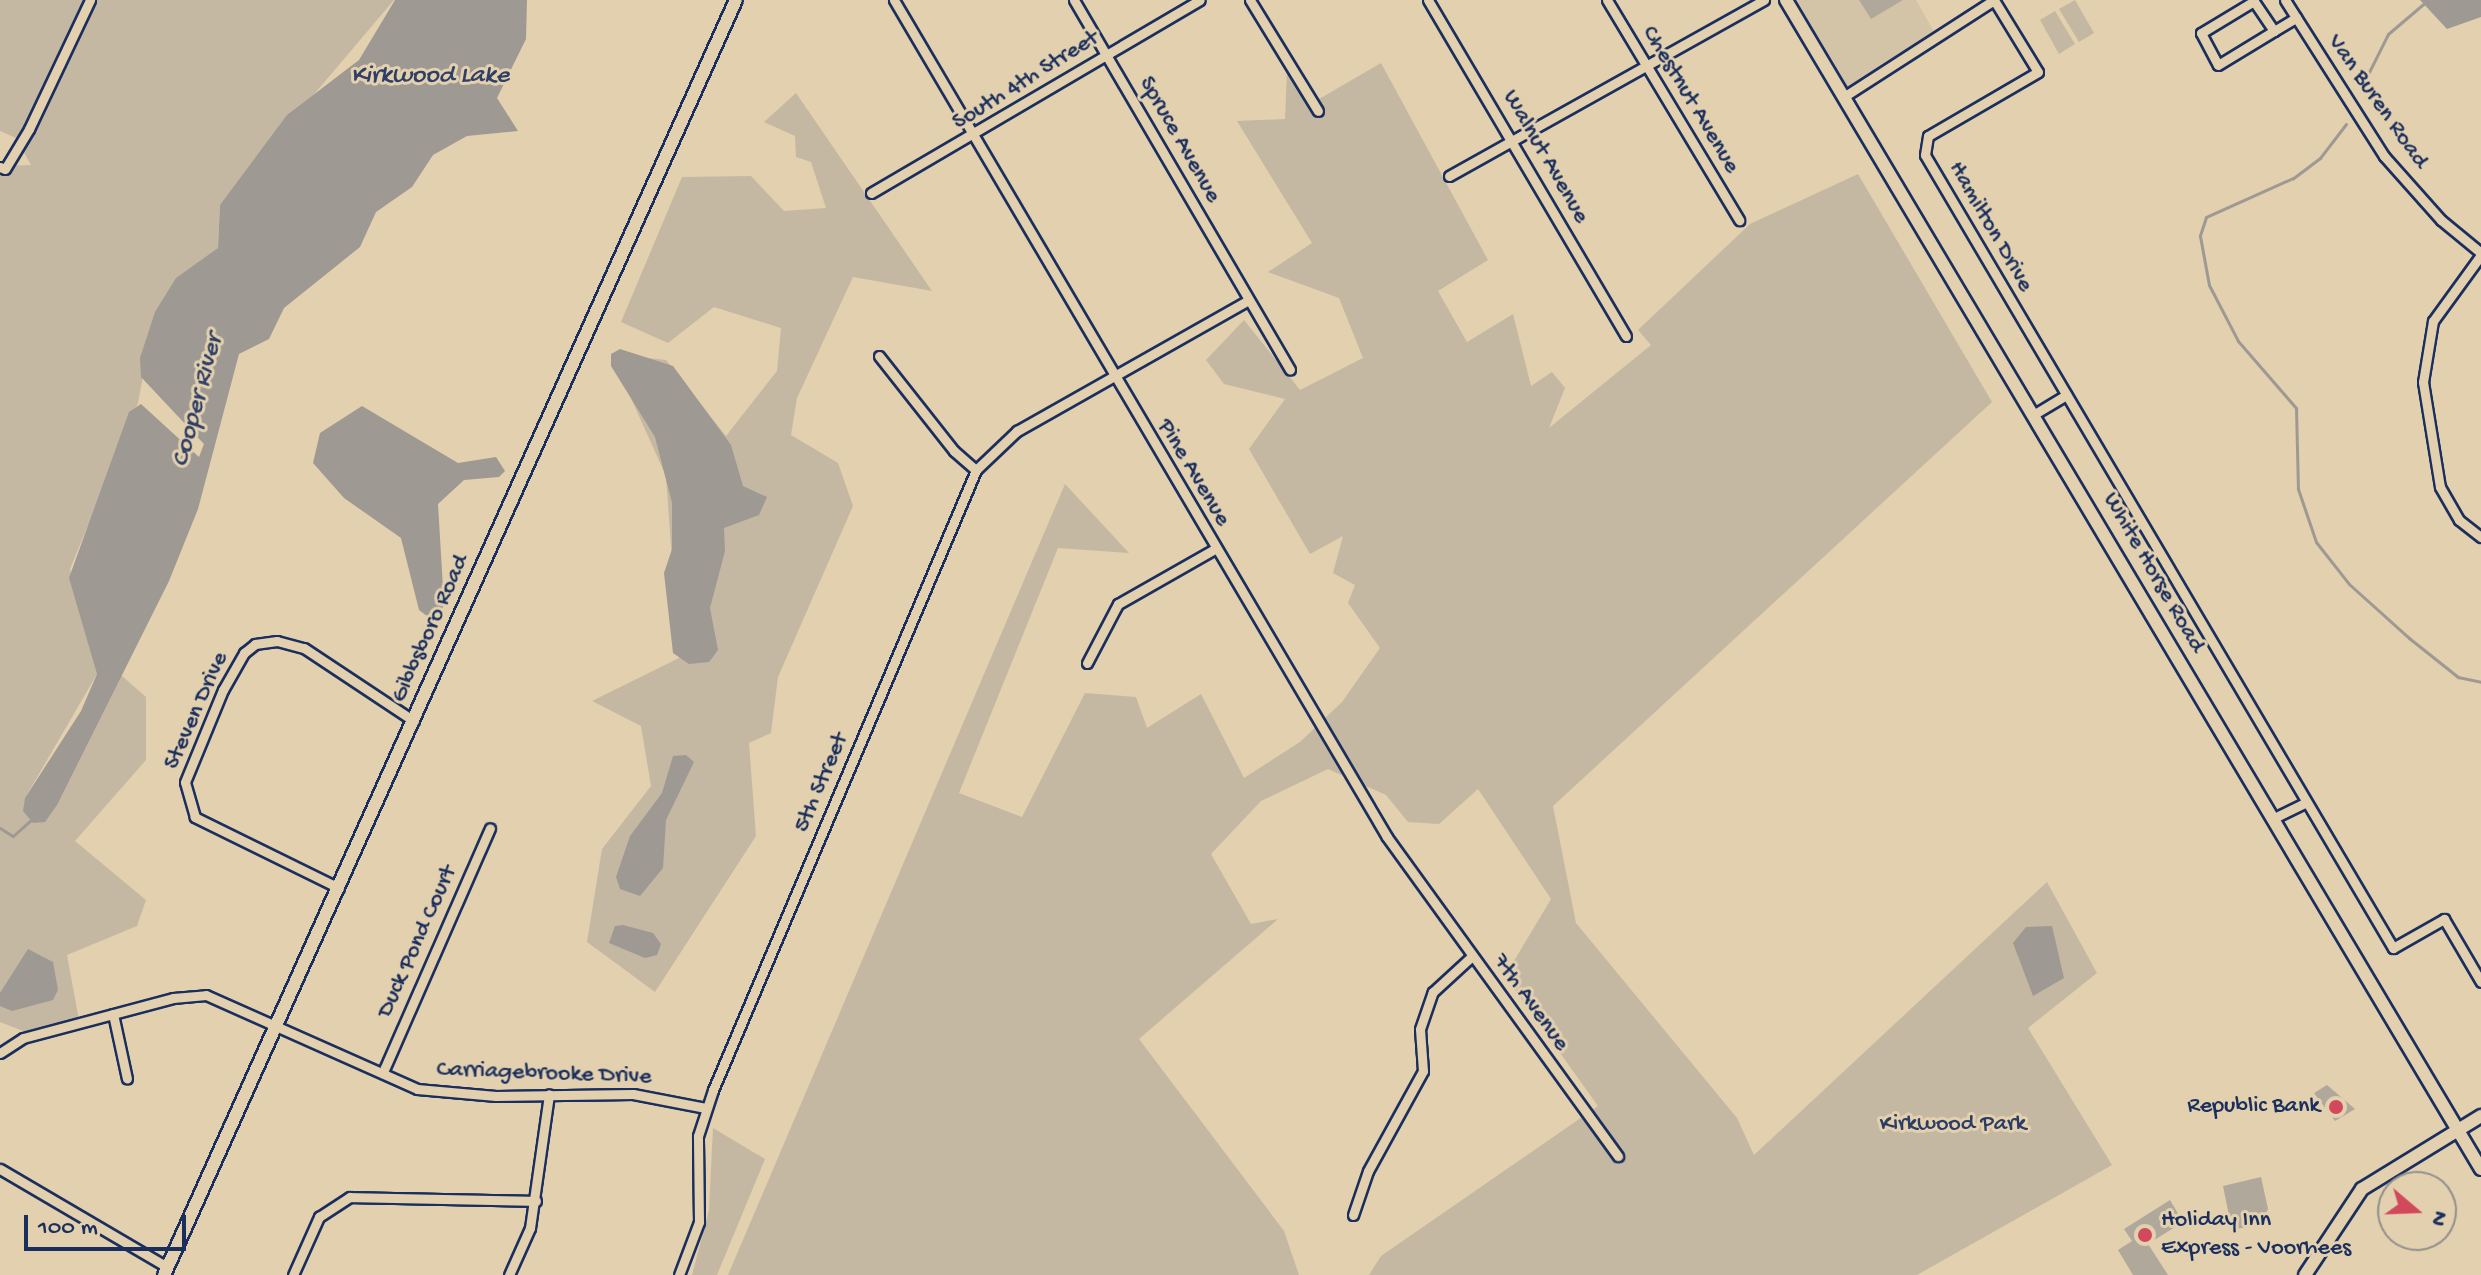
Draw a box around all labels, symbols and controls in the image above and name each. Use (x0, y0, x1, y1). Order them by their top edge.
street label: Chestnut Avenue (1635, 21, 1745, 179)
street label: South 4th Street (948, 25, 1104, 137)
street label: Van Buren Road (2320, 29, 2434, 175)
water label: Kirkwood Lake (351, 61, 509, 93)
street label: Spruce Avenue (1131, 72, 1227, 208)
street label: Walnut Avenue (1495, 85, 1595, 229)
street label: Hamilton Drive (1941, 156, 2039, 298)
water label: Cooper River (166, 331, 232, 471)
street label: Pine Avenue (1150, 414, 1236, 532)
street label: White Horse Road (2095, 488, 2211, 658)
street label: Gibbsboro Road (386, 551, 476, 707)
street label: Steven Drive (158, 648, 236, 774)
street label: 5th Street (788, 729, 856, 837)
street label: Duck Pond Court (372, 862, 464, 1022)
street label: 7th Avenue (1485, 949, 1575, 1057)
street label: Carriagebrooke Drive (436, 1056, 652, 1092)
place label: Republic Bank (2187, 1093, 2320, 1121)
marker: Republic Bank (2327, 1098, 2345, 1116)
park label: Kirkwood Park (1880, 1111, 2026, 1139)
north arrow (2377, 1171, 2457, 1251)
scale bar (28, 1199, 190, 1249)
place label: Holiday Inn Express - Voorhees (2161, 1207, 2351, 1263)
text: N (2423, 1207, 2452, 1229)
text: 100 m (38, 1214, 98, 1243)
marker: Holiday Inn Express - Voorhees (2136, 1226, 2154, 1244)

